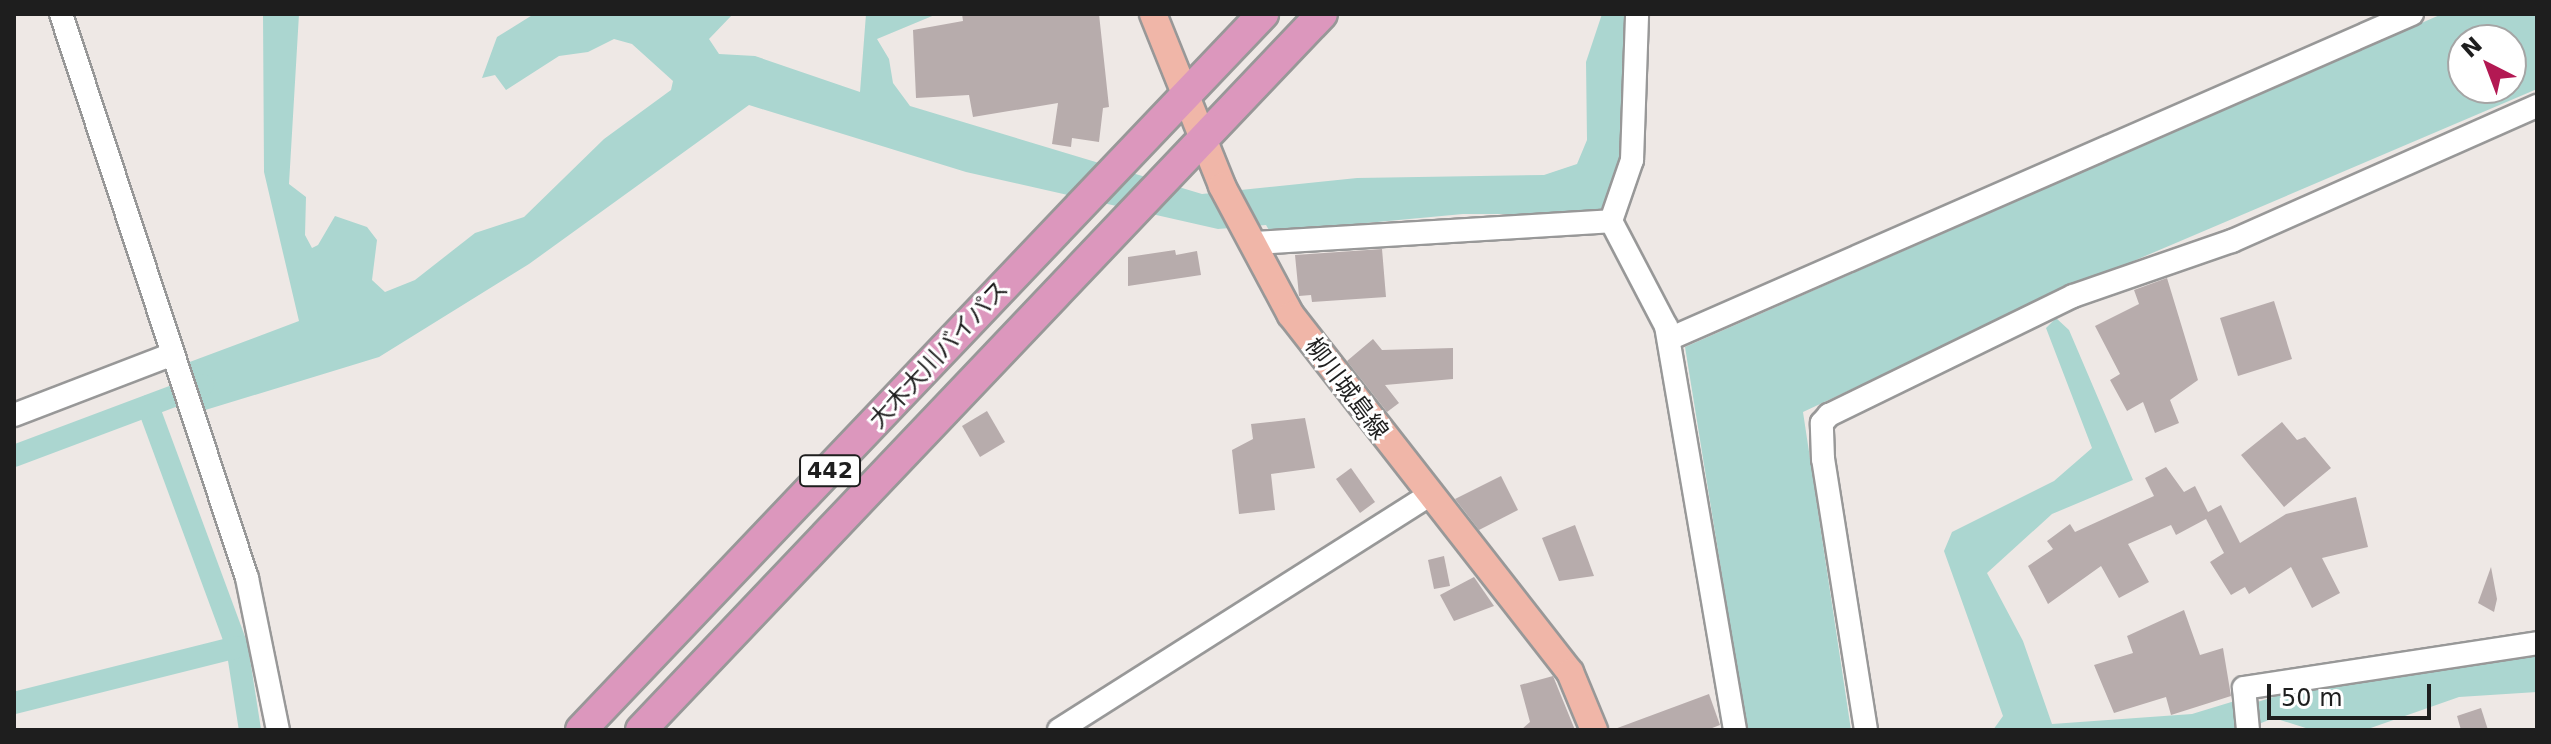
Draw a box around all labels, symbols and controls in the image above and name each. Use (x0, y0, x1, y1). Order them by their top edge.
north arrow (2447, 24, 2527, 104)
text: N (2457, 32, 2487, 63)
street label: 大木大川バイパス (863, 275, 1015, 435)
street label: 柳川城島線 (1298, 332, 1394, 446)
road number: 442 (798, 453, 862, 489)
scale bar (2271, 668, 2435, 718)
text: 50 m (2281, 684, 2343, 712)

